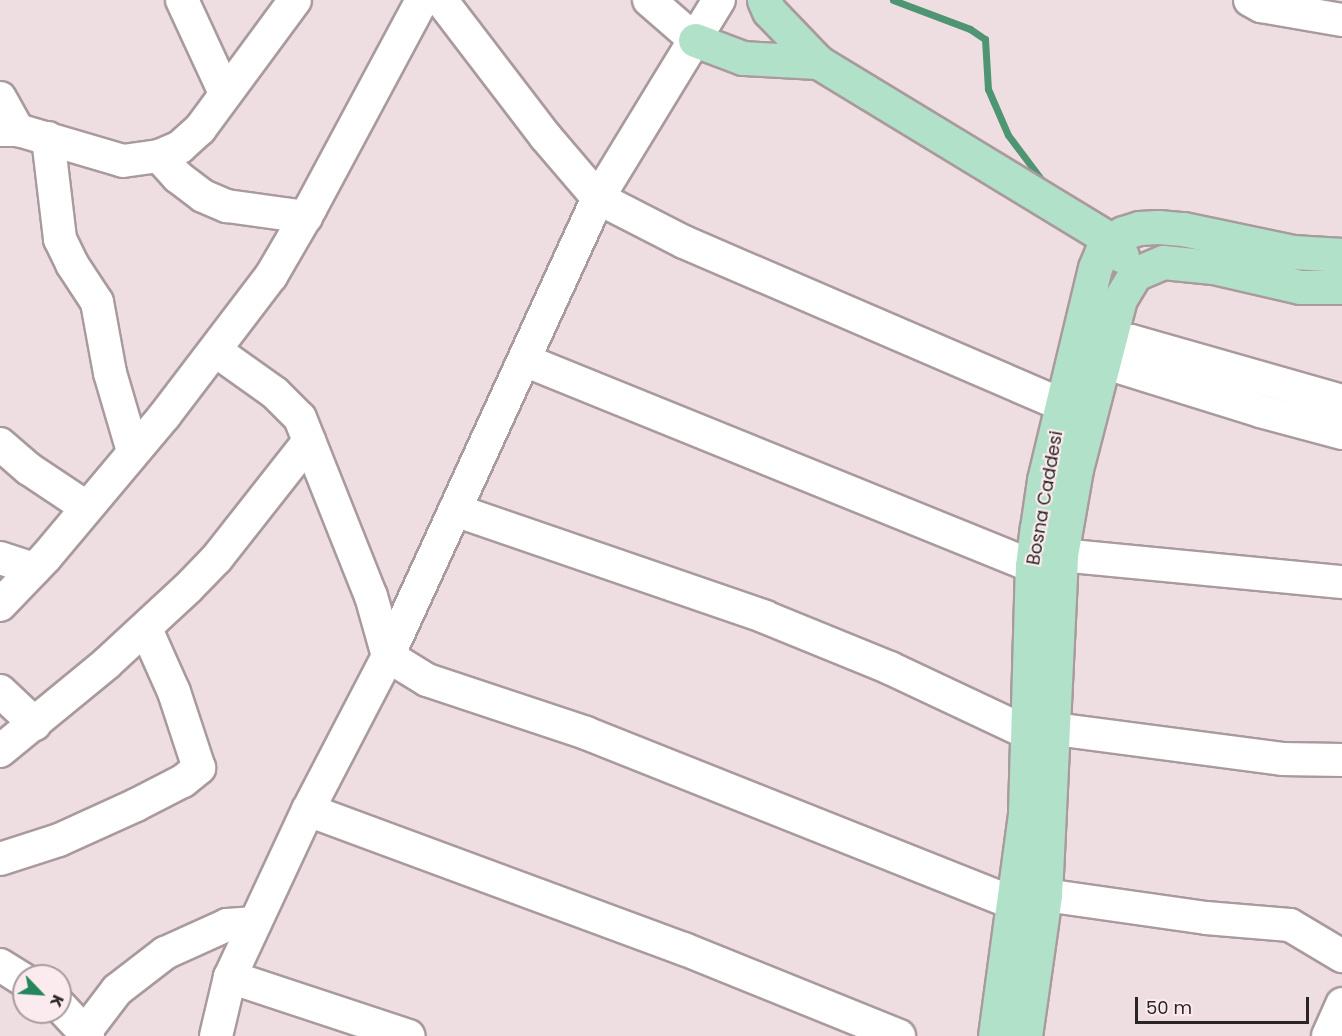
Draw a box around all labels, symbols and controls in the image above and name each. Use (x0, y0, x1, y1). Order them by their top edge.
street label: Bosna Caddesi (1023, 429, 1067, 567)
north arrow (12, 964, 72, 1024)
scale bar (1138, 985, 1312, 1023)
text: K (44, 991, 70, 1011)
text: 50 m (1146, 995, 1192, 1020)

